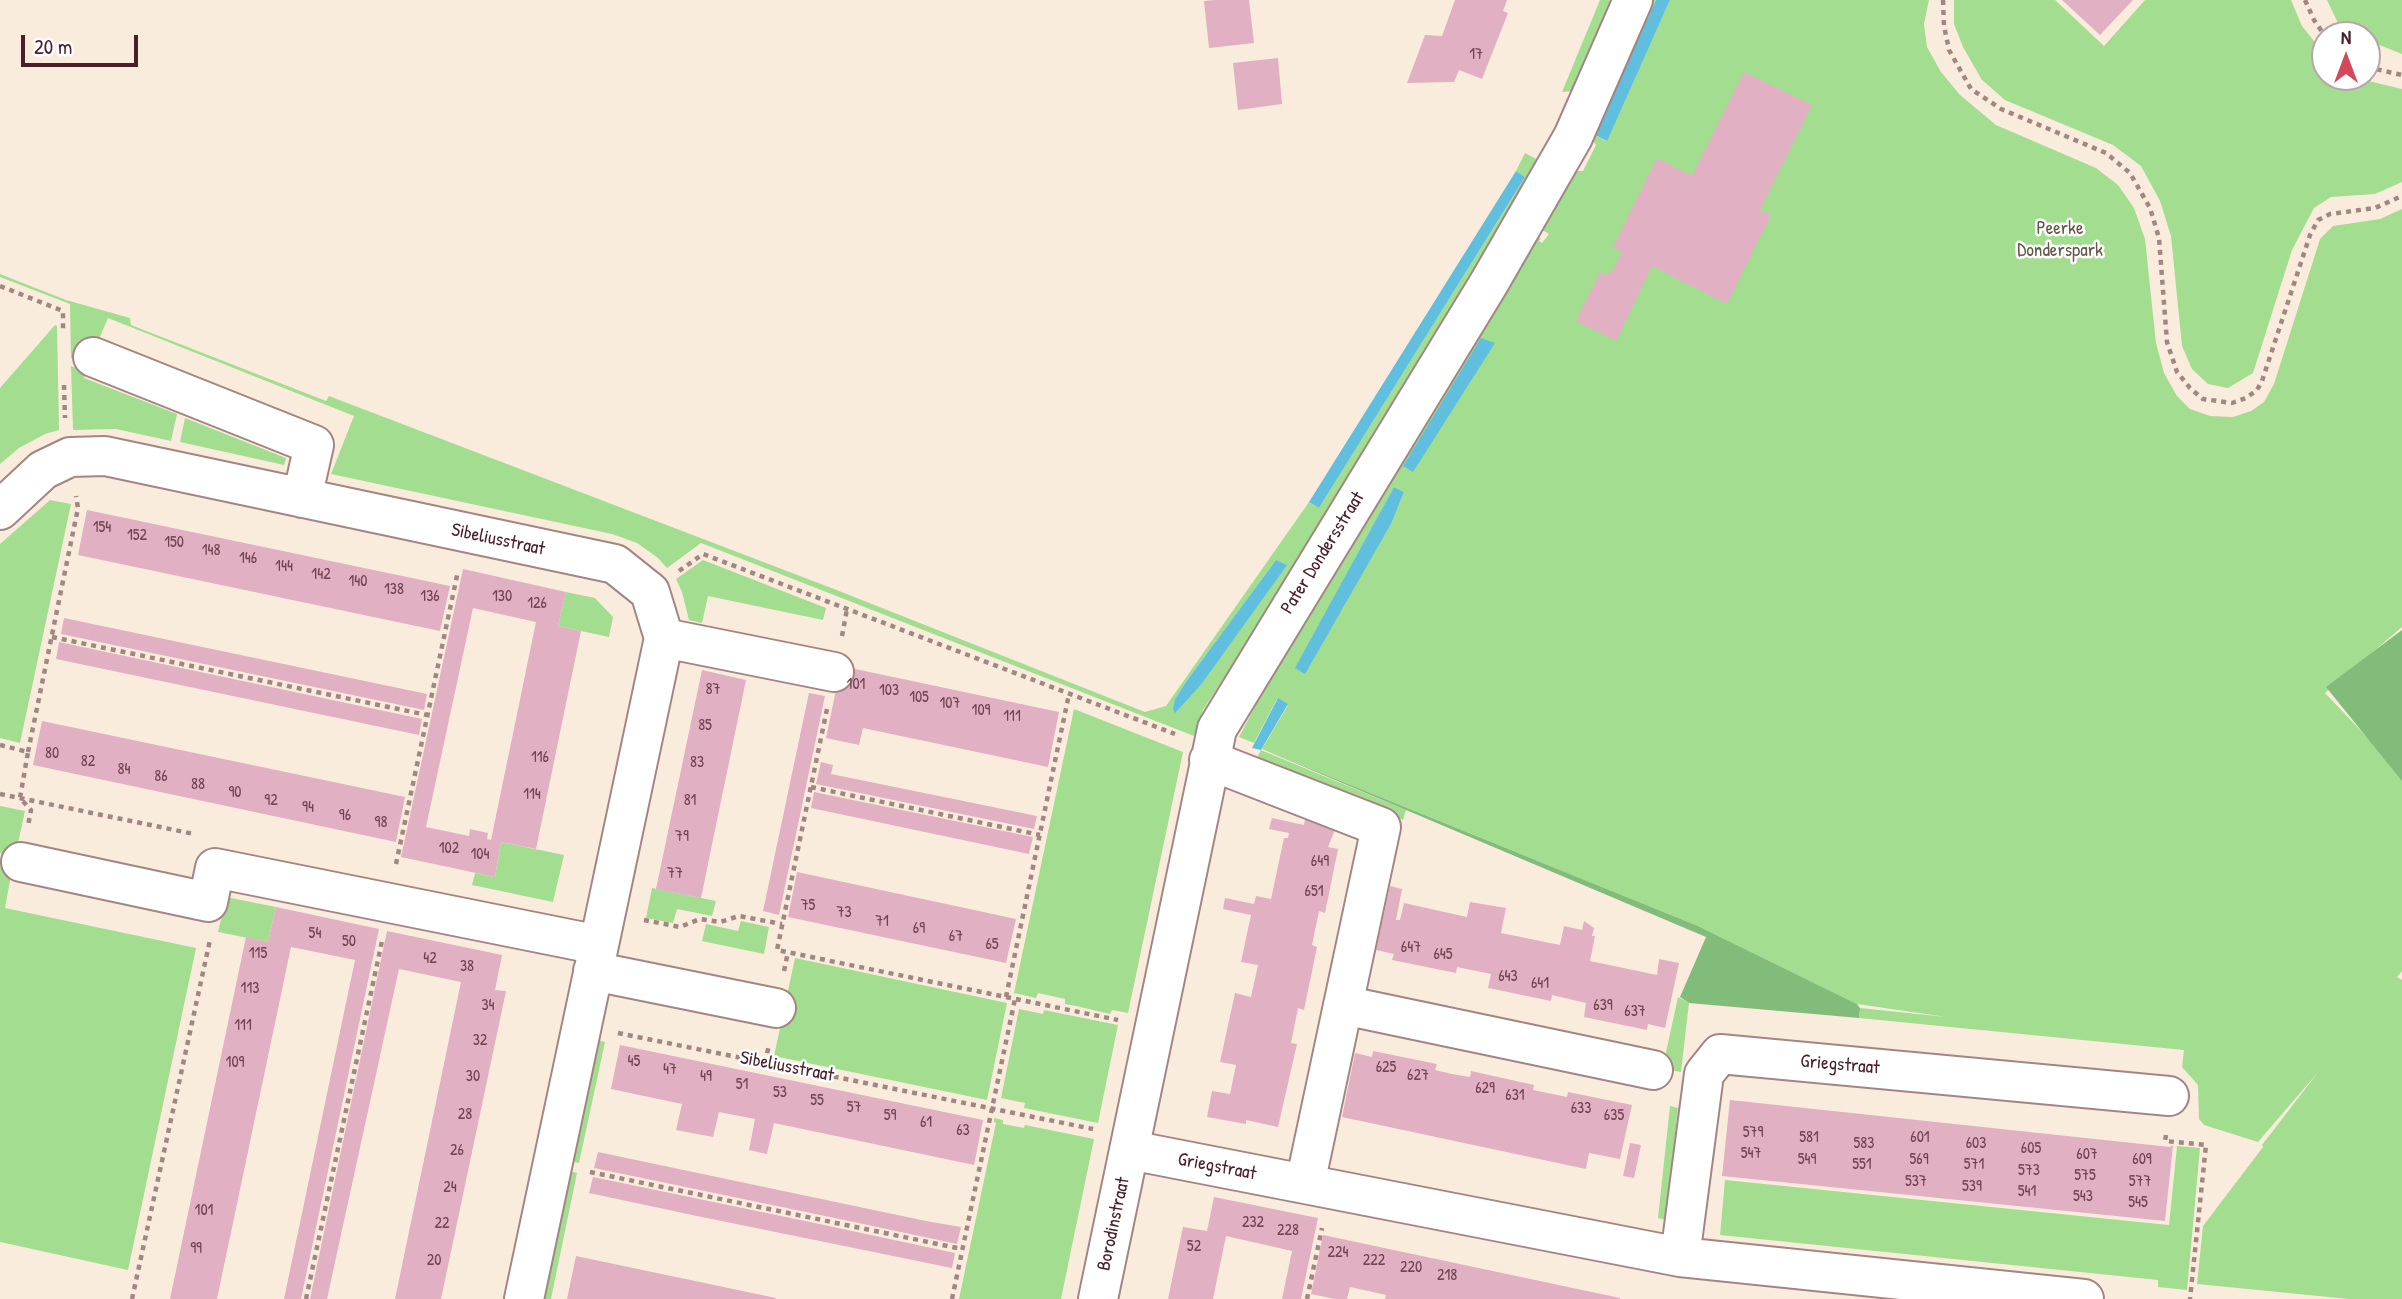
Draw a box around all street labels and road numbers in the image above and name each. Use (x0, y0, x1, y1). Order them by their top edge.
street label: Pater Dondersstraat (1276, 488, 1370, 618)
street label: Sibeliusstraat (449, 519, 547, 561)
street label: Sibeliusstraat (738, 1047, 836, 1087)
street label: Griegstraat (1800, 1050, 1880, 1080)
street label: Griegstraat (1176, 1148, 1258, 1186)
street label: Borodinstraat (1093, 1175, 1135, 1273)

